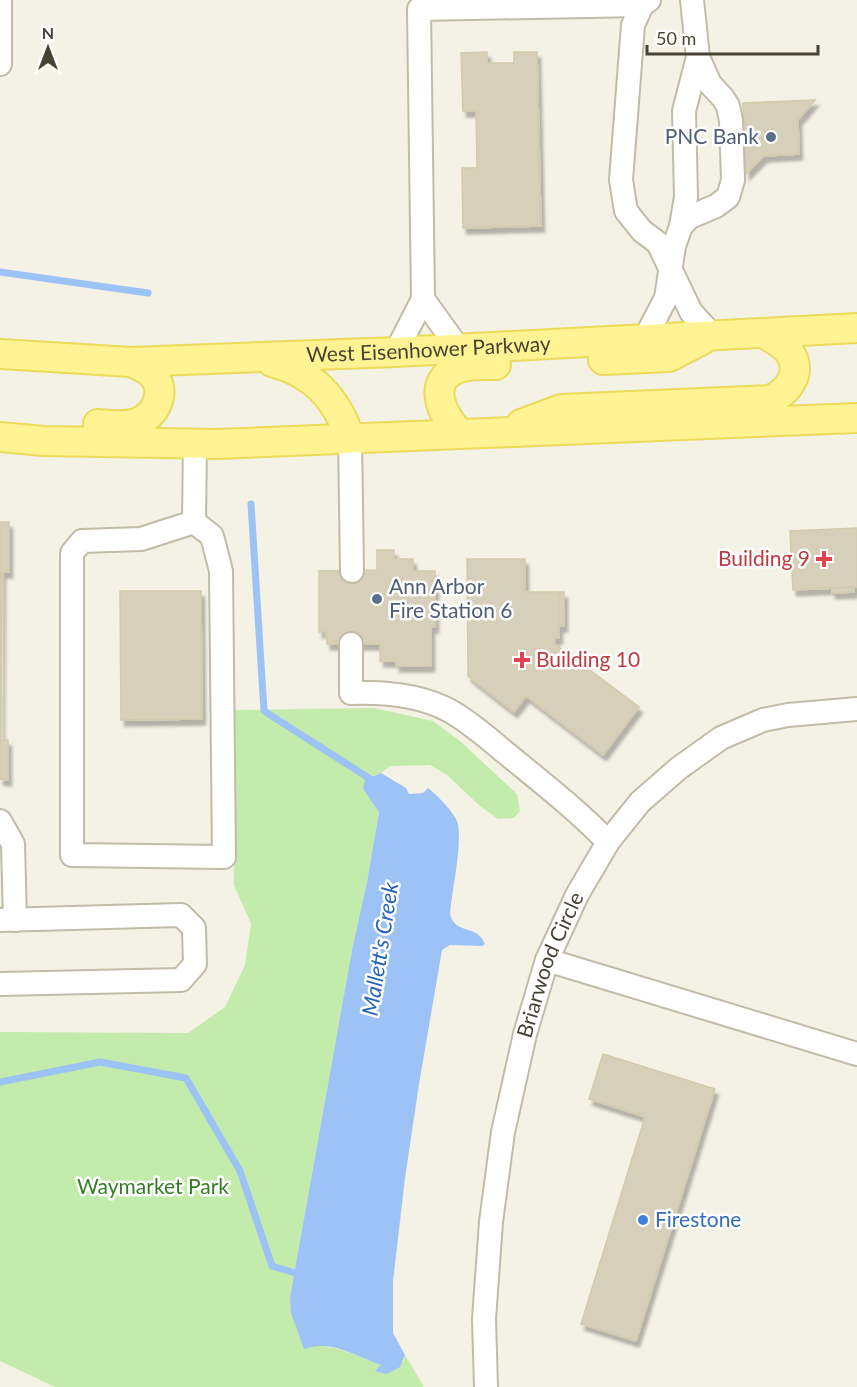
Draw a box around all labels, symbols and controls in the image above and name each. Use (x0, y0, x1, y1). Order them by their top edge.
north arrow (18, 18, 78, 78)
scale bar (647, 18, 818, 56)
text: N (42, 23, 54, 42)
text: 50 m (656, 27, 696, 49)
place label: PNC Bank (665, 123, 759, 148)
marker: PNC Bank (764, 130, 778, 144)
street label: West Eisenhower Parkway (306, 330, 551, 366)
place label: Building 9 (718, 545, 810, 570)
marker: Building 9 (815, 550, 833, 568)
place label: Ann Arbor Fire Station 6 (389, 573, 512, 622)
marker: Ann Arbor Fire Station 6 (370, 592, 384, 606)
place label: Building 10 (536, 646, 640, 671)
marker: Building 10 (513, 651, 531, 669)
water label: Mallett's Creek (356, 880, 403, 1018)
street label: Briarwood Circle (511, 888, 588, 1040)
park label: Waymarket Park (77, 1173, 229, 1198)
place label: Firestone (655, 1206, 741, 1231)
marker: Firestone (636, 1213, 650, 1227)

